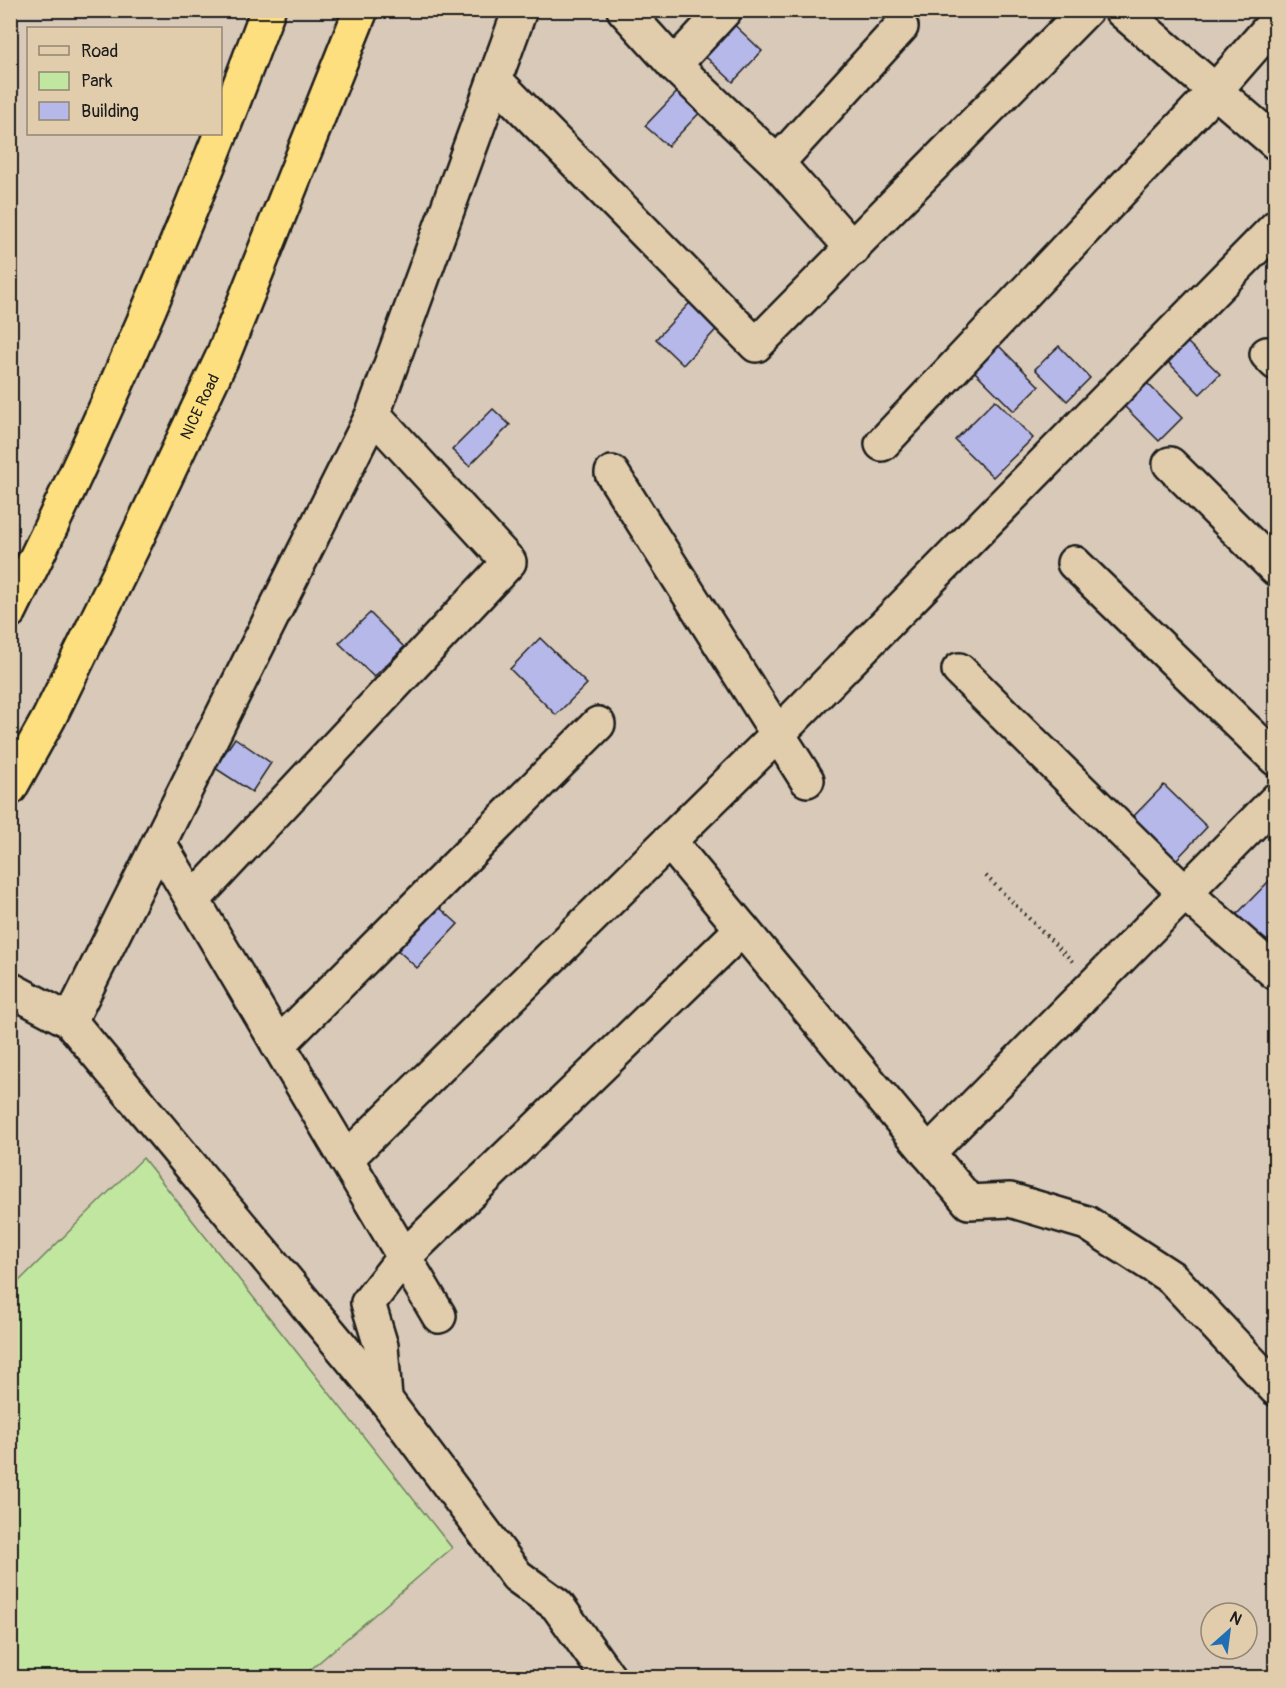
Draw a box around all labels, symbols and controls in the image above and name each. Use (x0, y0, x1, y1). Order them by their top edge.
legend (27, 27, 222, 135)
text: Road (81, 40, 118, 63)
text: Park (81, 70, 113, 93)
text: Building (81, 100, 139, 123)
street label: NICE Road (176, 371, 224, 443)
north arrow (1199, 1601, 1259, 1661)
text: N (1226, 1607, 1245, 1630)

